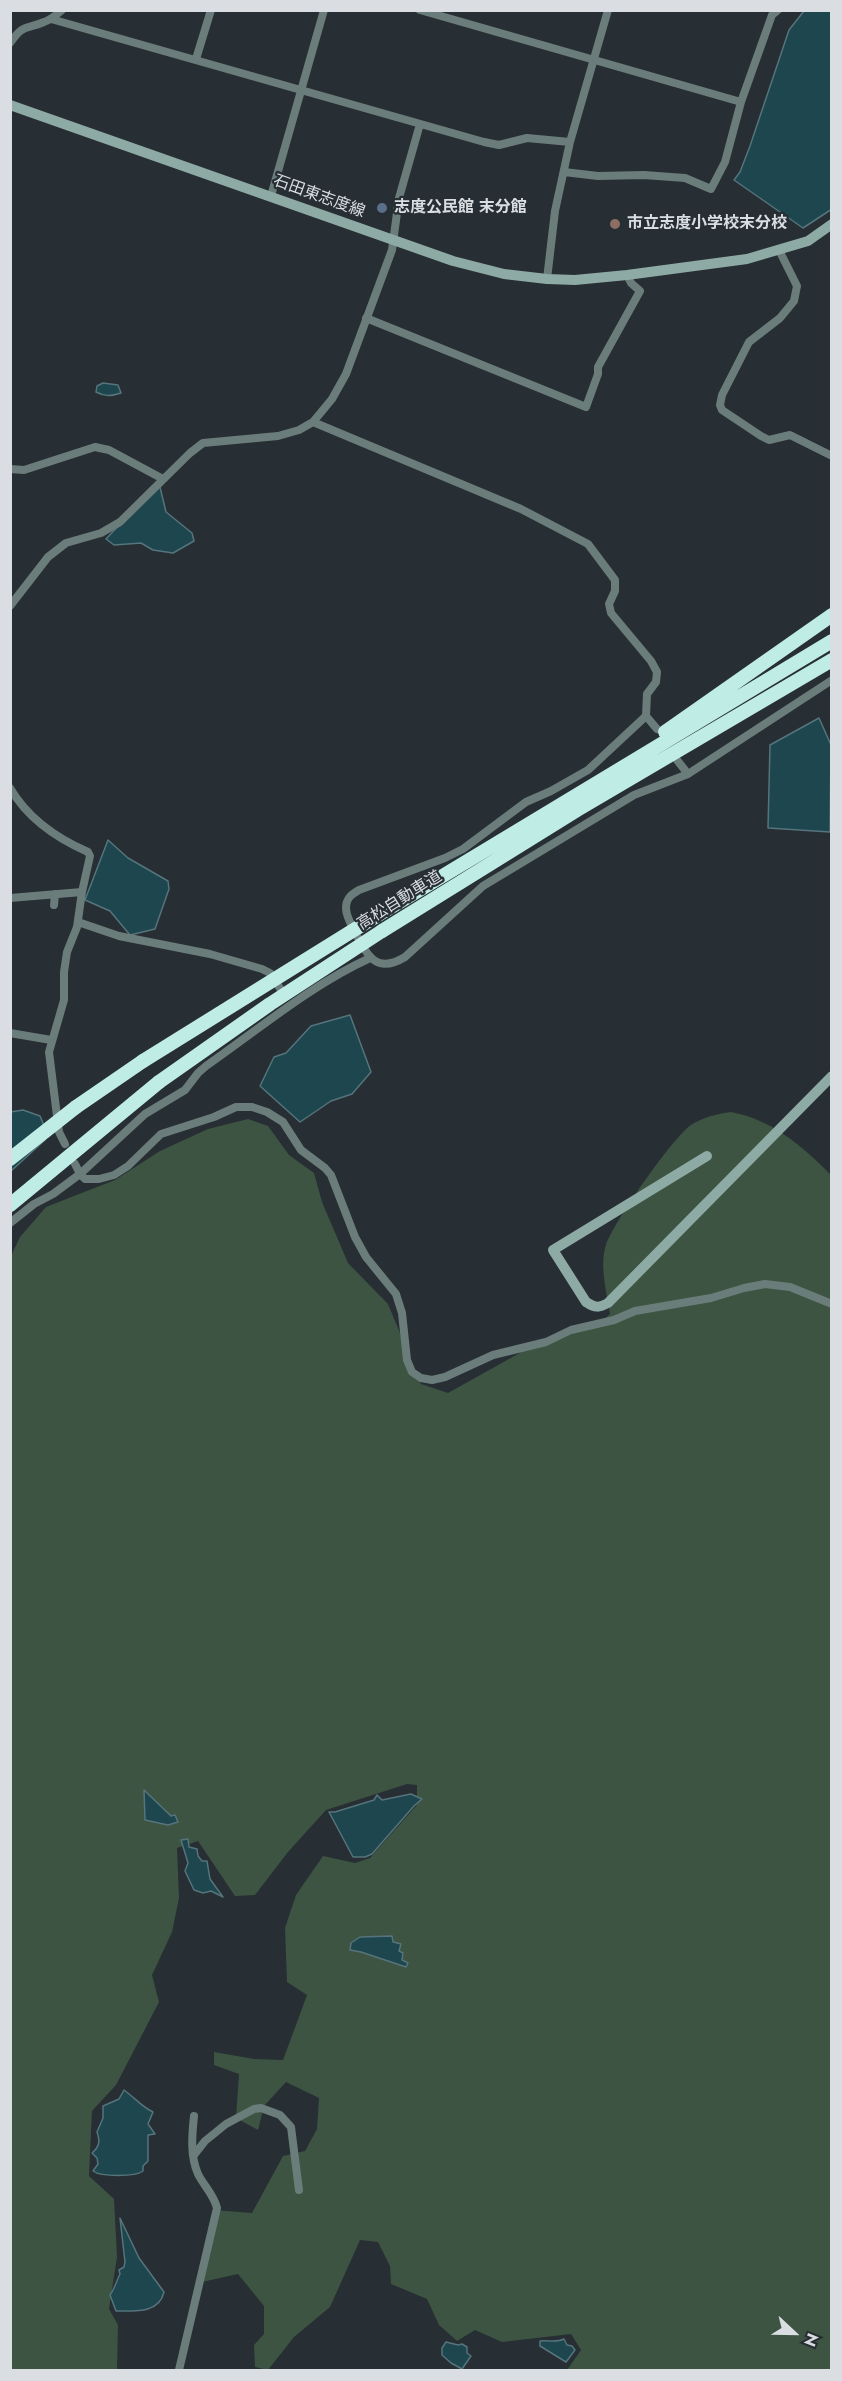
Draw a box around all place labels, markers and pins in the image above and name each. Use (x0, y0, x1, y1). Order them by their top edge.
place label: 志度公民館 末分館 (394, 198, 527, 218)
marker: 志度公民館 末分館 (375, 201, 389, 215)
place label: 市立志度小学校末分校 (627, 214, 787, 234)
marker: 市立志度小学校末分校 (608, 217, 622, 231)

